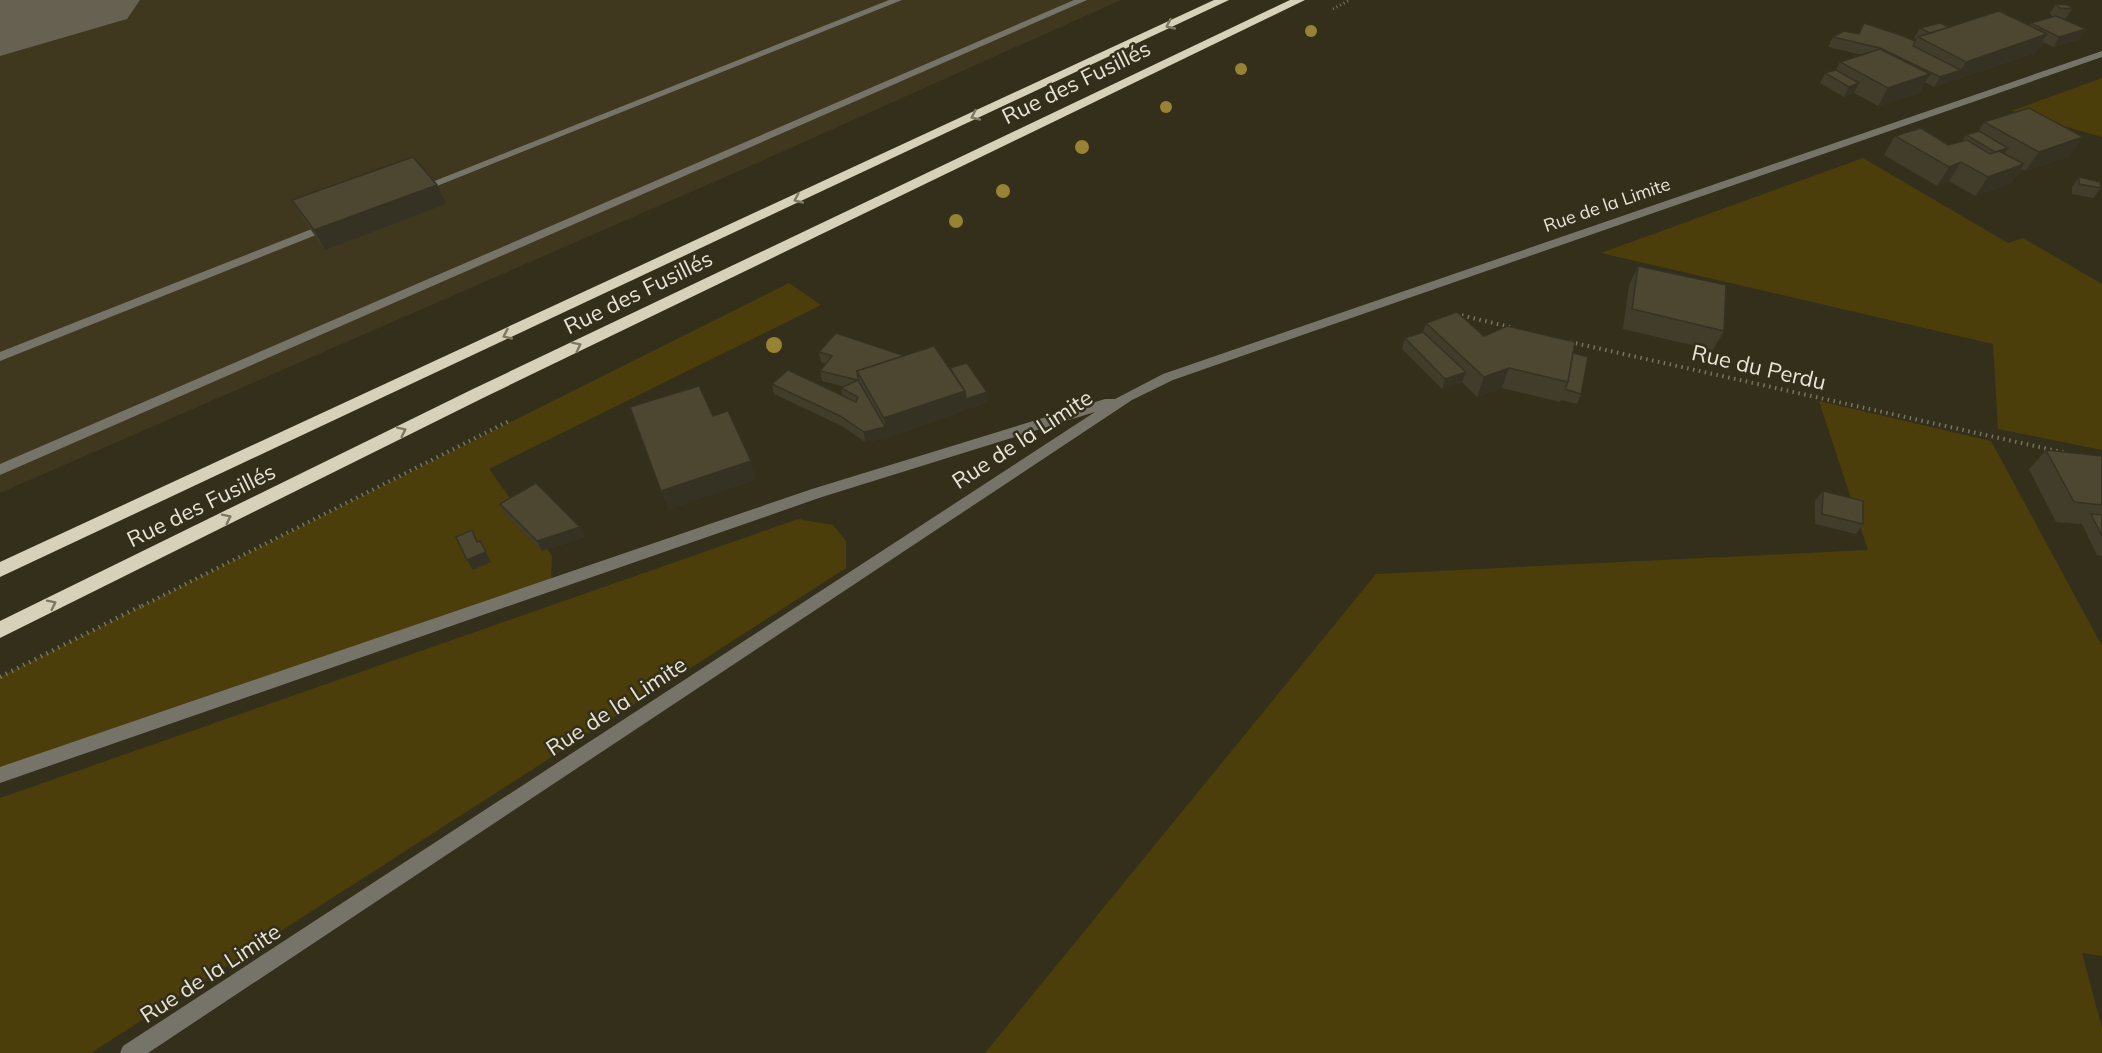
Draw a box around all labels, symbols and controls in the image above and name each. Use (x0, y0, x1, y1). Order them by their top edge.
one-way arrow (1166, 17, 1177, 29)
street label: Rue des Fusillés (997, 34, 1155, 130)
one-way arrow (970, 109, 981, 121)
street label: Rue de la Limite (1540, 172, 1673, 237)
one-way arrow (793, 191, 804, 203)
street label: Rue des Fusillés (559, 244, 717, 340)
one-way arrow (503, 327, 514, 339)
street label: Rue du Perdu (1689, 338, 1829, 396)
one-way arrow (571, 341, 582, 353)
street label: Rue de la Limite (946, 383, 1098, 495)
one-way arrow (396, 427, 406, 438)
street label: Rue des Fusillés (122, 457, 280, 553)
one-way arrow (221, 513, 232, 525)
one-way arrow (46, 600, 57, 611)
street label: Rue de la Limite (540, 650, 692, 762)
street label: Rue de la Limite (134, 917, 286, 1029)

